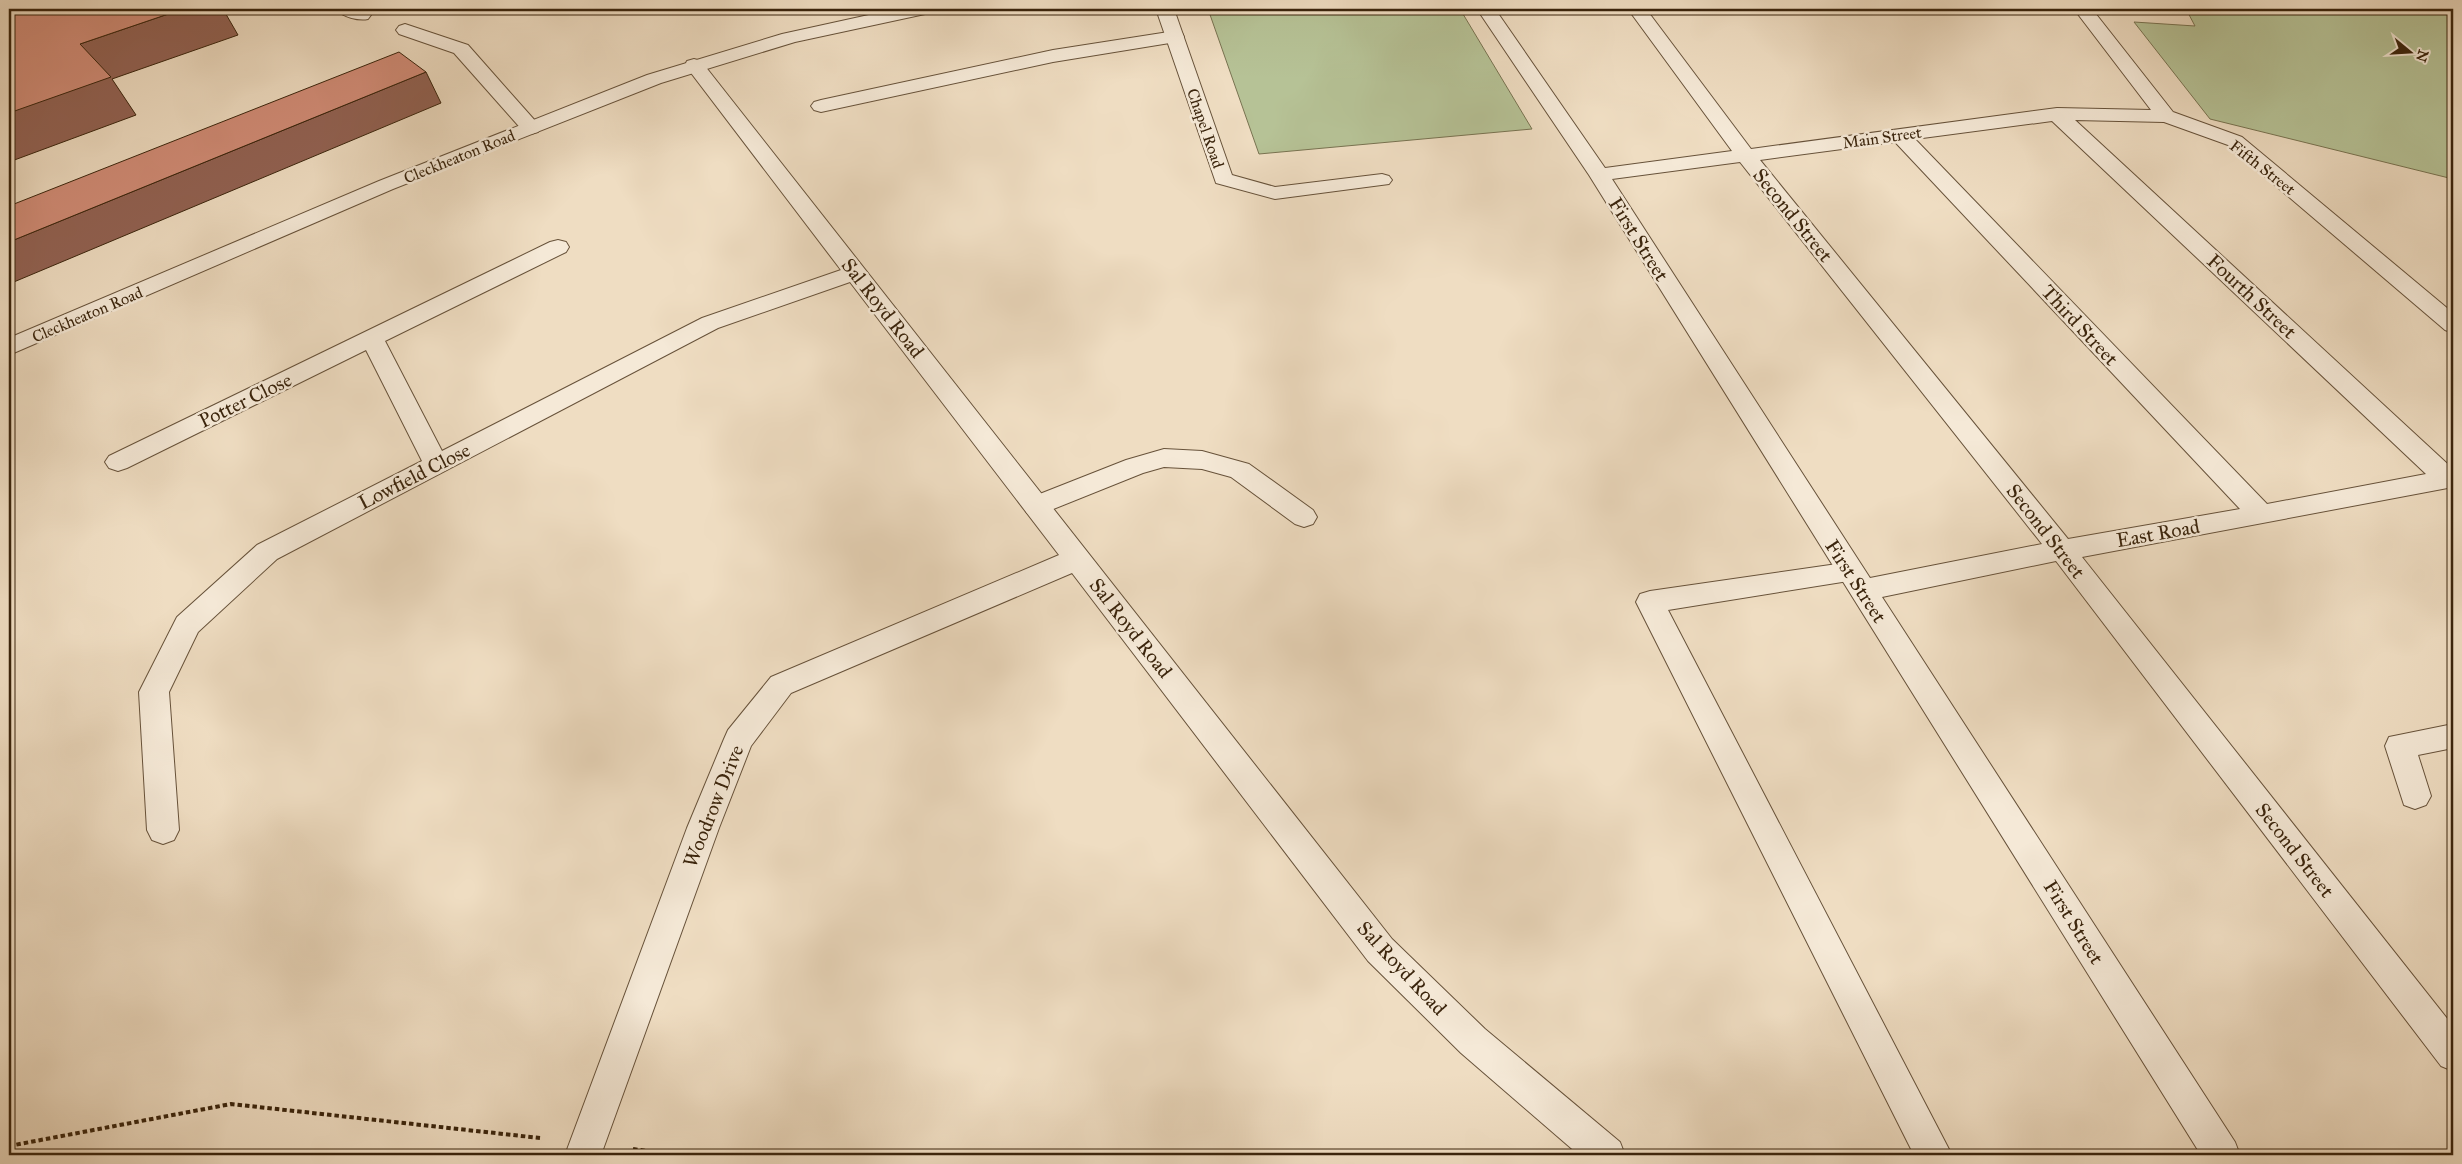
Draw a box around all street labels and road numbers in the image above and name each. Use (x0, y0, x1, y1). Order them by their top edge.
street label: Chapel Road (1183, 86, 1228, 171)
street label: Main Street (1841, 123, 1923, 152)
street label: Cleckheaton Road (401, 125, 518, 187)
street label: Fifth Street (2226, 136, 2300, 199)
street label: Second Street (1748, 163, 1838, 267)
street label: First Street (1604, 193, 1674, 285)
street label: Fourth Street (2202, 249, 2302, 343)
street label: Sal Royd Road (837, 253, 929, 363)
street label: Third Street (2037, 280, 2123, 370)
street label: Cleckheaton Road (29, 283, 145, 346)
street label: Potter Close (195, 367, 295, 433)
street label: Lowfield Close (354, 438, 474, 514)
street label: Second Street (2002, 479, 2090, 583)
street label: East Road (2115, 514, 2201, 552)
street label: First Street (1820, 535, 1892, 627)
street label: Sal Royd Road (1085, 573, 1177, 683)
street label: Woodrow Drive (678, 741, 748, 871)
street label: Second Street (2251, 798, 2339, 902)
street label: First Street (2039, 876, 2109, 968)
street label: Sal Royd Road (1352, 916, 1452, 1020)

